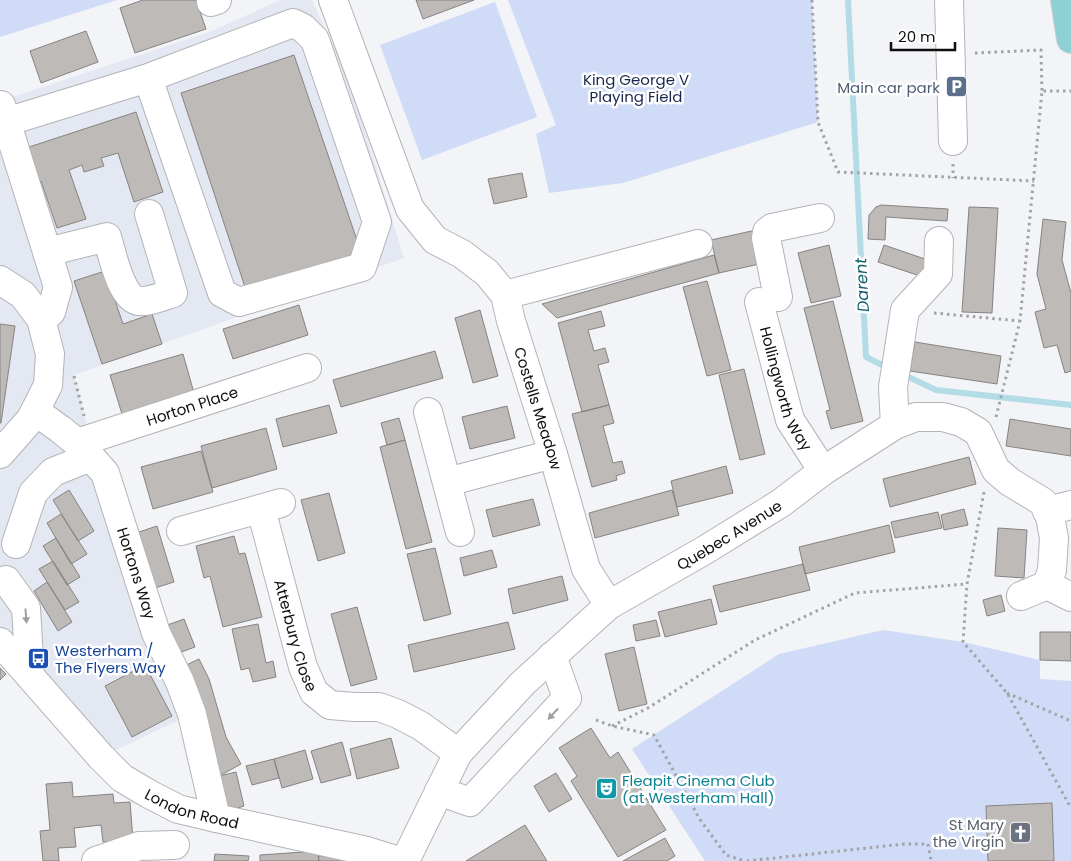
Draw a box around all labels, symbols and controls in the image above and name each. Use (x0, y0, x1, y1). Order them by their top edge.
scale bar (891, 20, 955, 52)
text: 20 m (898, 26, 936, 47)
park label: King George V Playing Field (583, 69, 689, 107)
parking icon: Main car park (944, 75, 968, 99)
place label: Main car park (837, 77, 940, 98)
water label: Darent (849, 256, 875, 313)
street label: Hollingworth Way (755, 324, 818, 455)
street label: Costells Meadow (509, 344, 568, 473)
street label: Horton Place (143, 381, 241, 430)
street label: Quebec Avenue (673, 495, 786, 575)
street label: Hortons Way (112, 524, 162, 622)
street label: Atterbury Close (270, 577, 323, 695)
one-way arrow (23, 609, 31, 625)
place label: Westerham / The Flyers Way (55, 640, 166, 678)
bus stop icon: Westerham / The Flyers Way (27, 647, 51, 671)
one-way arrow (547, 708, 559, 720)
place label: Fleapit Cinema Club (at Westerham Hall) (622, 770, 775, 808)
theatre icon: Fleapit Cinema Club (at Westerham Hall) (594, 777, 618, 801)
street label: London Road (141, 783, 241, 833)
place label: St Mary the Virgin (933, 814, 1005, 852)
church icon: St Mary the Virgin (1008, 821, 1032, 845)

